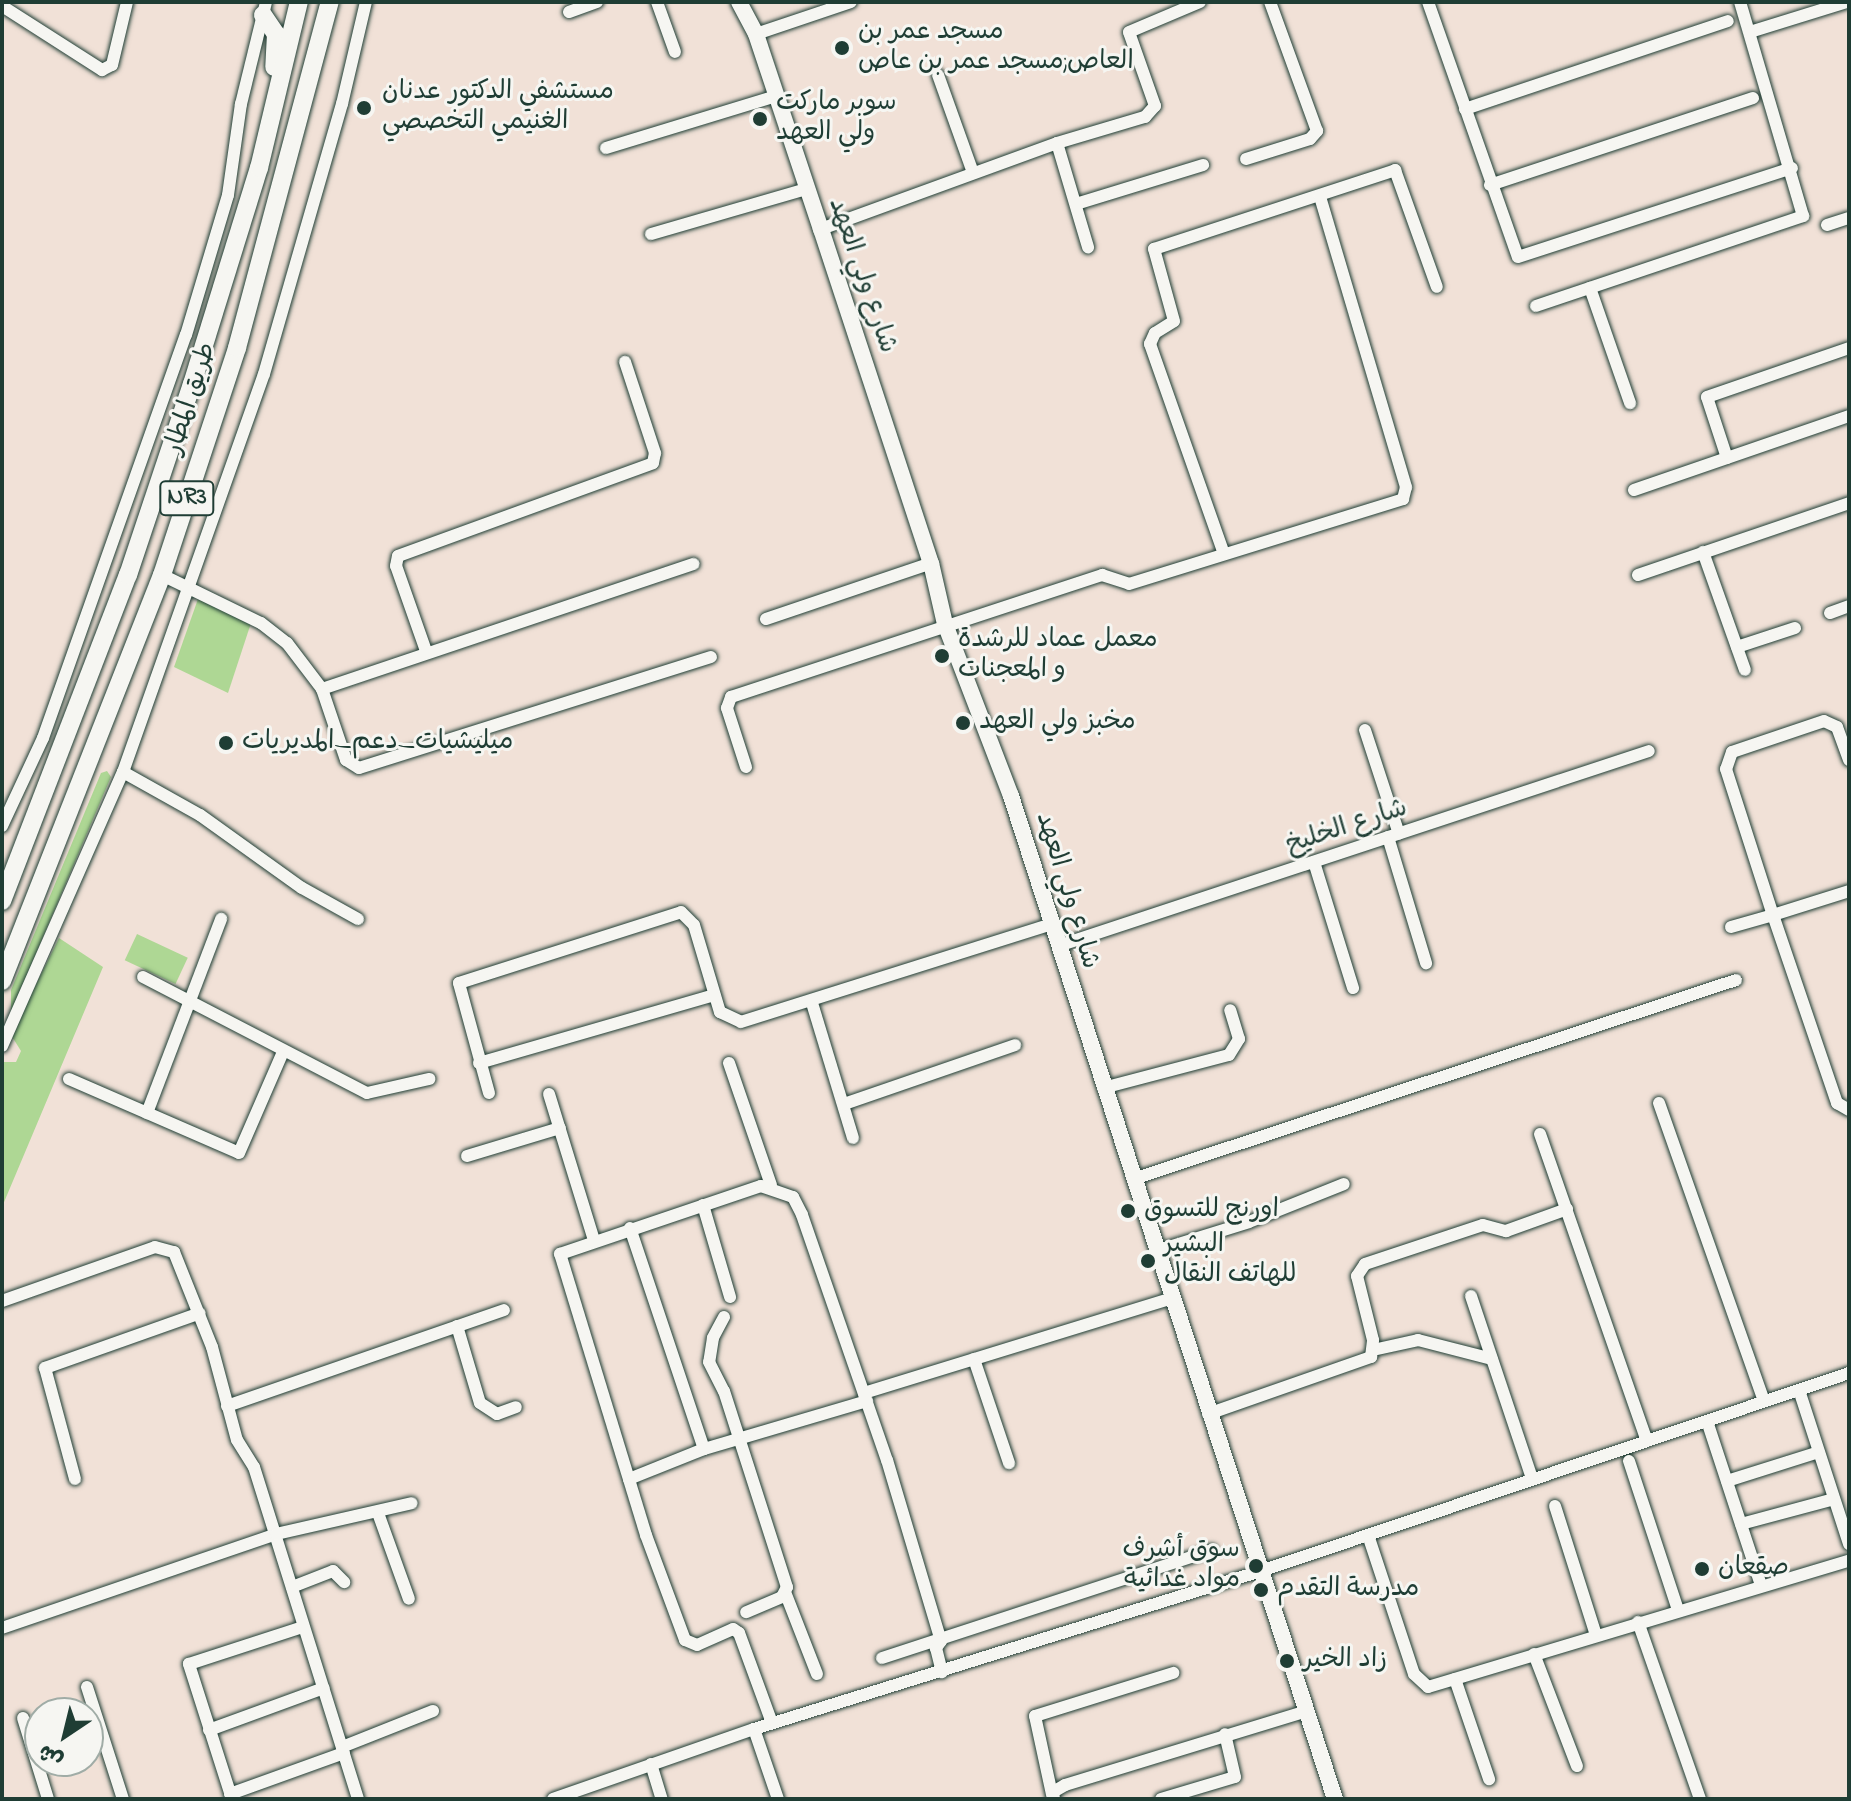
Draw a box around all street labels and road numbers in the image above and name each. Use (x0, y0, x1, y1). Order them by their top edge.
street label: شارع ولي العهد (820, 194, 902, 358)
street label: طريق المطار (159, 339, 225, 459)
road number: NR3 (159, 478, 215, 518)
street label: شارع الخليخ (1282, 794, 1412, 862)
street label: شارع ولي العهد (1027, 809, 1105, 973)

